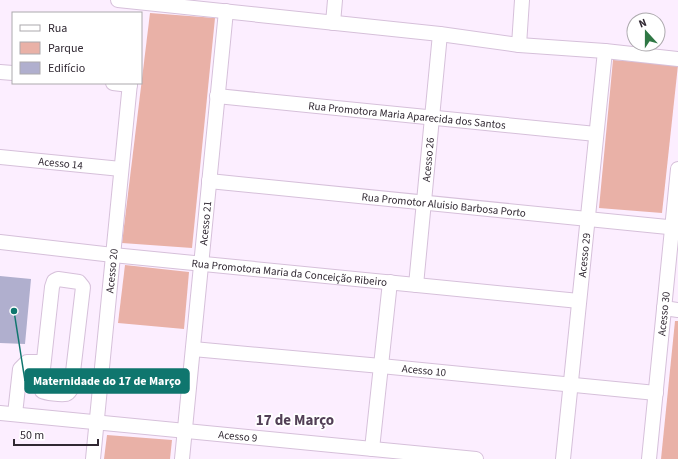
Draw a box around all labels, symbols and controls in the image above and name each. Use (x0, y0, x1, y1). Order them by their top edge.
legend (12, 12, 142, 84)
north arrow (626, 12, 666, 52)
text: N (636, 15, 649, 31)
text: Rua (48, 20, 67, 37)
text: Parque (48, 40, 84, 57)
text: Edifício (48, 60, 85, 77)
street label: Rua Promotora Maria Aparecida dos Santos (308, 98, 507, 133)
street label: Acesso 26 (419, 136, 438, 183)
street label: Acesso 14 (38, 154, 84, 173)
street label: Rua Promotor Aluisio Barbosa Porto (361, 189, 527, 221)
street label: Acesso 21 (196, 200, 215, 246)
street label: Acesso 29 (575, 232, 594, 278)
street label: Acesso 20 (102, 248, 122, 294)
street label: Rua Promotora Maria da Conceição Ribeiro (191, 256, 388, 290)
street label: Acesso 30 (654, 291, 674, 337)
street label: Acesso 10 (401, 361, 447, 380)
callout: Maternidade do 17 de Março (25, 369, 189, 393)
text: Maternidade do 17 de Março (33, 373, 181, 390)
district label: 17 de Março (256, 410, 334, 431)
scale bar (14, 421, 98, 447)
text: 50 m (20, 427, 44, 444)
street label: Acesso 9 (218, 427, 258, 446)

